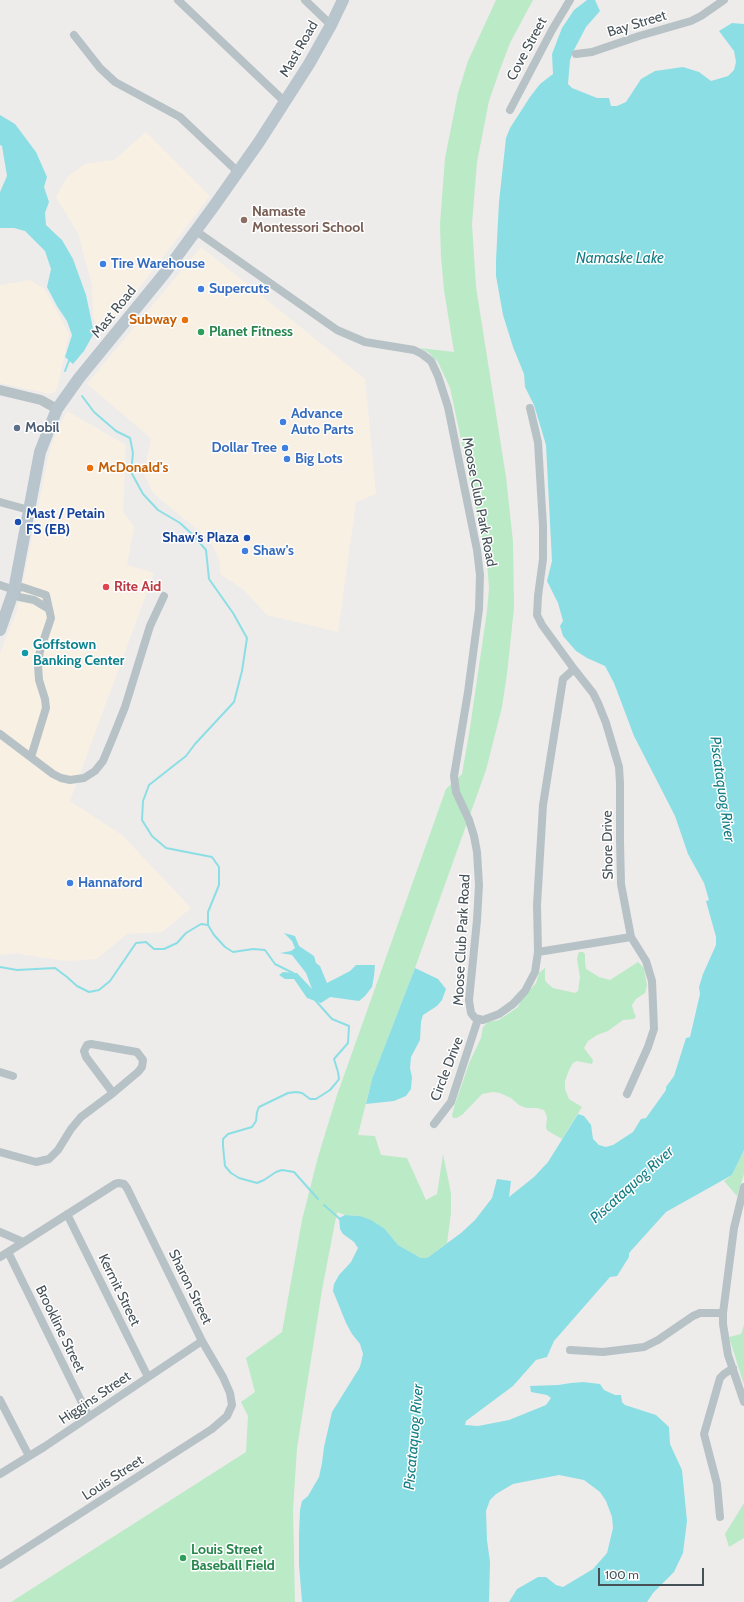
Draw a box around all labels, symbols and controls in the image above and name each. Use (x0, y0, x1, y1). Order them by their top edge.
street label: Bay Street (605, 7, 669, 41)
street label: Cove Street (503, 15, 551, 83)
street label: Mast Road (276, 18, 322, 80)
place label: Namaste Montessori School (252, 204, 364, 236)
marker: Namaste Montessori School (239, 215, 249, 225)
water label: Namaske Lake (576, 250, 664, 268)
place label: Tire Warehouse (111, 256, 205, 272)
marker: Tire Warehouse (98, 259, 108, 269)
place label: Supercuts (209, 281, 269, 297)
street label: Mast Road (88, 283, 140, 341)
marker: Supercuts (196, 284, 206, 294)
place label: Subway (129, 312, 177, 328)
marker: Subway (180, 315, 190, 325)
place label: Planet Fitness (209, 324, 293, 340)
marker: Planet Fitness (196, 327, 206, 337)
place label: Advance Auto Parts (291, 406, 354, 438)
marker: Advance Auto Parts (278, 417, 288, 427)
place label: Mobil (25, 420, 59, 436)
marker: Mobil (12, 423, 22, 433)
street label: Moose Club Park Road (458, 436, 500, 568)
place label: Dollar Tree (211, 440, 277, 456)
marker: Dollar Tree (280, 443, 290, 453)
place label: Big Lots (295, 451, 343, 467)
marker: Big Lots (282, 454, 292, 464)
place label: McDonald's (98, 460, 168, 476)
marker: McDonald's (85, 463, 95, 473)
place label: Mast / Petain FS (EB) (26, 506, 105, 538)
marker: Mast / Petain FS (EB) (13, 517, 23, 527)
place label: Shaw's Plaza (162, 530, 239, 546)
marker: Shaw's Plaza (242, 533, 252, 543)
place label: Shaw's (253, 543, 294, 559)
marker: Shaw's (240, 546, 250, 556)
place label: Rite Aid (114, 579, 161, 595)
marker: Rite Aid (101, 582, 111, 592)
place label: Goffstown Banking Center (33, 637, 124, 670)
marker: Goffstown Banking Center (20, 648, 30, 658)
water label: Piscataquog River (706, 735, 738, 843)
street label: Shore Drive (599, 810, 617, 880)
street label: Moose Club Park Road (450, 874, 474, 1006)
place label: Hannaford (78, 875, 143, 891)
marker: Hannaford (65, 878, 75, 888)
street label: Circle Drive (427, 1034, 467, 1104)
water label: Piscataquog River (586, 1143, 678, 1227)
street label: Sharon Street (165, 1247, 215, 1327)
street label: Kermit Street (94, 1251, 144, 1329)
street label: Brookline Street (32, 1283, 88, 1375)
street label: Higgins Street (56, 1368, 134, 1428)
water label: Piscataquog River (400, 1383, 428, 1491)
street label: Louis Street (79, 1452, 147, 1504)
place label: Louis Street Baseball Field (191, 1542, 275, 1574)
marker: Louis Street Baseball Field (178, 1553, 188, 1563)
scale bar (600, 1560, 706, 1586)
text: 100 m (605, 1567, 639, 1582)

